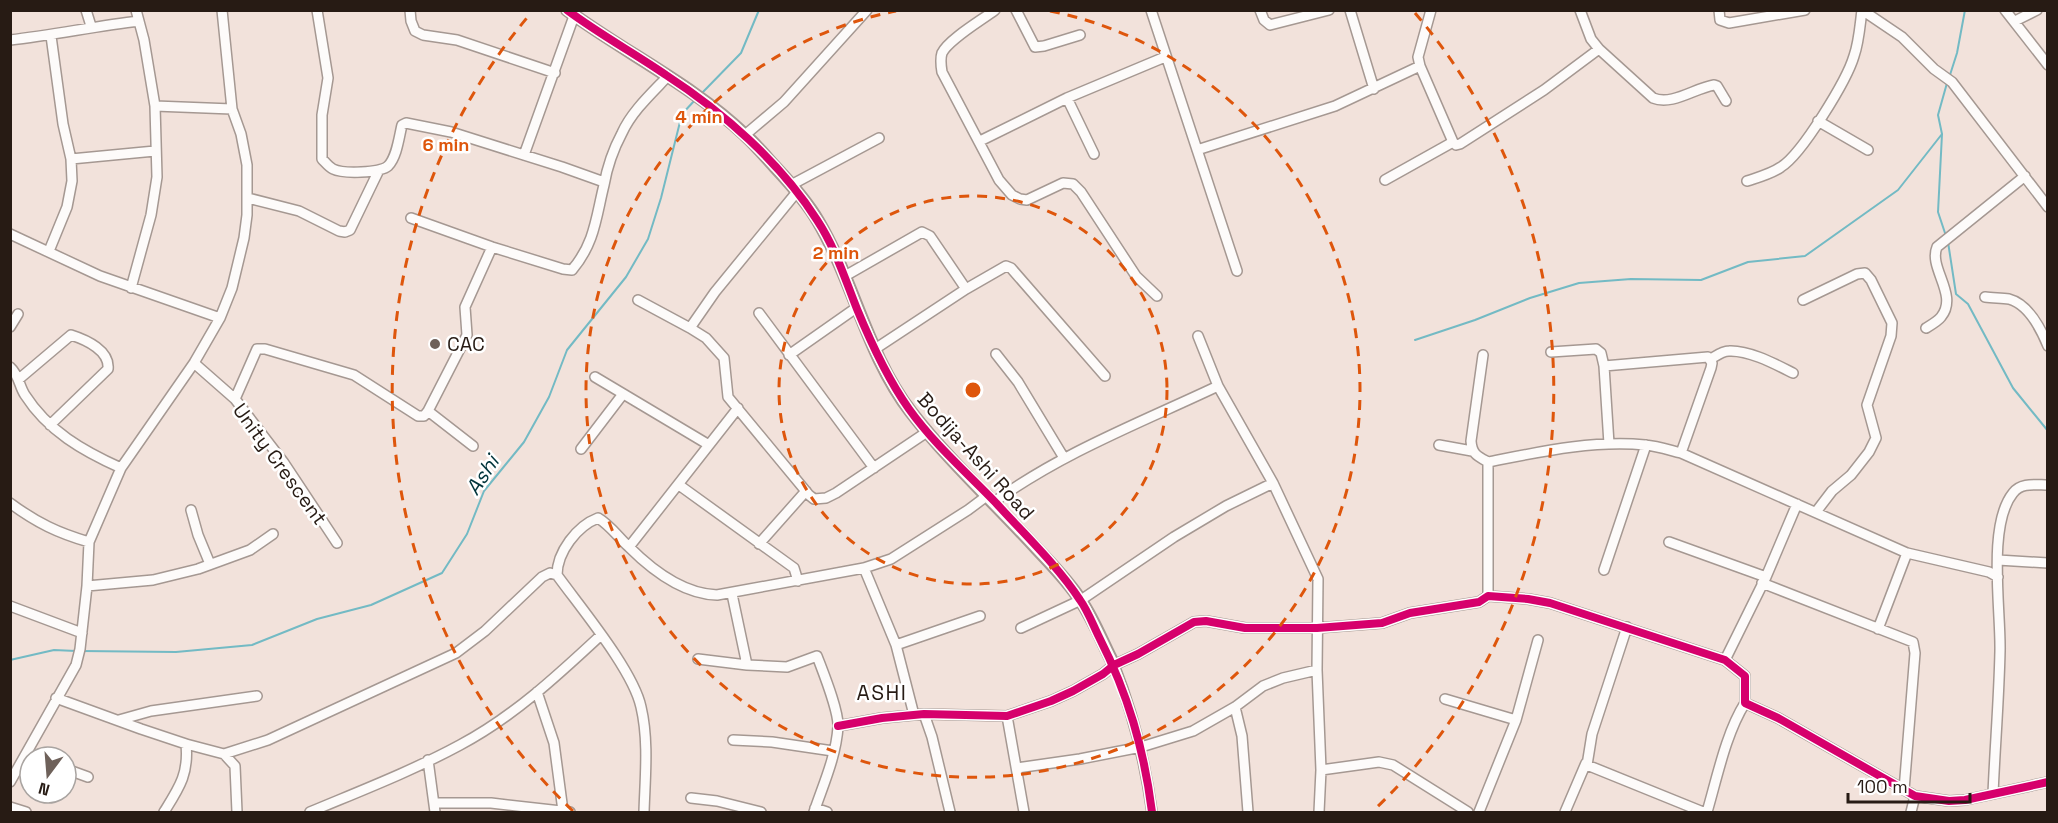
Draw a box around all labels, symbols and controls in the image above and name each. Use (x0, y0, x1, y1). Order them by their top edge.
text: 4 min (675, 105, 723, 128)
text: 6 min (423, 133, 469, 156)
text: 2 min (813, 241, 859, 264)
place label: CAC (447, 331, 485, 357)
marker: CAC (428, 337, 442, 351)
centre of rings (963, 380, 983, 400)
street label: Bodija-Ashi Road (912, 387, 1040, 525)
street label: Unity Crescent (227, 398, 333, 530)
water label: Ashi (459, 448, 506, 500)
district label: ASHI (857, 679, 907, 706)
north arrow (18, 745, 78, 805)
scale bar (1848, 766, 1970, 804)
text: 100 m (1857, 775, 1908, 798)
text: N (36, 777, 52, 801)

